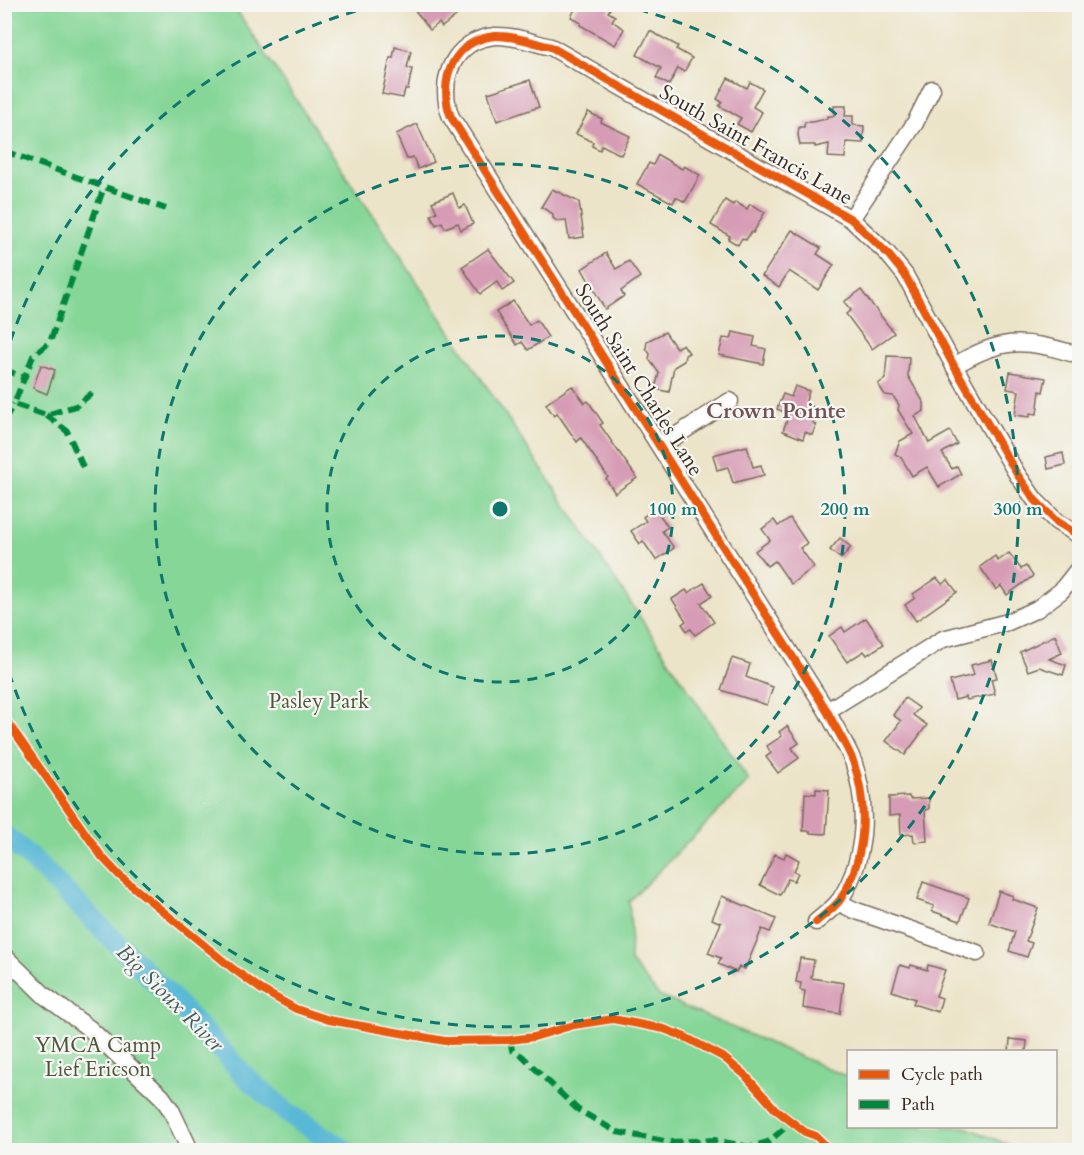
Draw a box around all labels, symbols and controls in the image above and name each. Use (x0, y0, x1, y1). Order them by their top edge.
street label: South Saint Francis Lane (654, 78, 858, 212)
street label: South Saint Charles Lane (568, 278, 710, 482)
district label: Crown Pointe (706, 396, 846, 426)
text: 100 m (648, 497, 698, 522)
text: 200 m (820, 497, 870, 522)
text: 300 m (993, 497, 1043, 522)
centre of rings (490, 499, 510, 519)
park label: Pasley Park (269, 687, 370, 716)
water label: Big Sioux River (109, 937, 231, 1059)
park label: YMCA Camp Lief Ericson (35, 1031, 161, 1084)
legend (847, 1050, 1057, 1128)
text: Cycle path (901, 1062, 983, 1087)
text: Path (901, 1092, 935, 1117)

